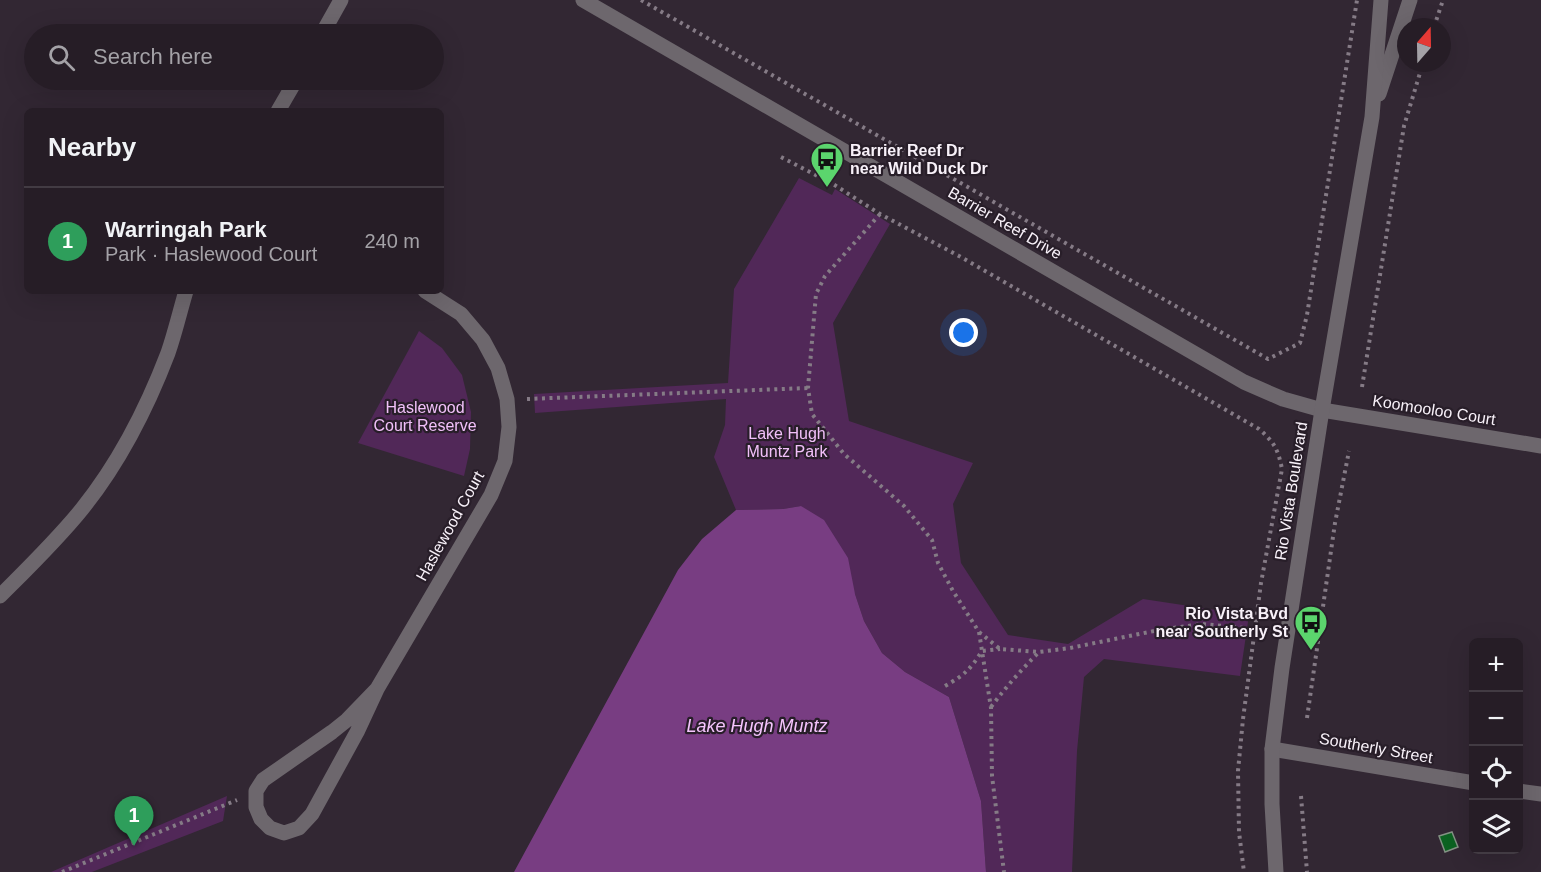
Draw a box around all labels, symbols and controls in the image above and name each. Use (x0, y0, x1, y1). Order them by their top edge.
north arrow (1397, 18, 1451, 72)
search box (24, 24, 444, 90)
icon: search (45, 41, 78, 74)
text: Search here (93, 44, 213, 69)
text: Nearby (48, 132, 136, 162)
bus stop icon: Barrier Reef Dr near Wild Duck Dr (809, 141, 845, 188)
place label: Barrier Reef Dr near Wild Duck Dr (850, 142, 988, 177)
street label: Barrier Reef Drive (945, 184, 1065, 262)
text: Warringah Park (105, 217, 267, 242)
text: 1 (62, 230, 73, 252)
text: 240 m (364, 230, 420, 252)
text: Park · Haslewood Court (105, 243, 317, 265)
your location (949, 318, 978, 347)
street label: Koomooloo Court (1371, 392, 1497, 428)
park label: Haslewood Court Reserve (373, 399, 477, 434)
street label: Rio Vista Boulevard (1272, 420, 1310, 562)
park label: Lake Hugh Muntz Park (747, 425, 828, 460)
street label: Haslewood Court (413, 468, 487, 584)
bus stop icon: Rio Vista Bvd near Southerly St (1293, 604, 1329, 651)
place label: Rio Vista Bvd near Southerly St (1156, 605, 1289, 640)
map controls (1469, 638, 1523, 854)
button: + (1469, 638, 1523, 692)
button: − (1469, 692, 1523, 746)
water label: Lake Hugh Muntz (686, 716, 828, 736)
street label: Southerly Street (1318, 730, 1435, 766)
button: locate (1469, 746, 1523, 800)
pin: 1 (114, 796, 154, 846)
button: layers (1469, 800, 1523, 854)

